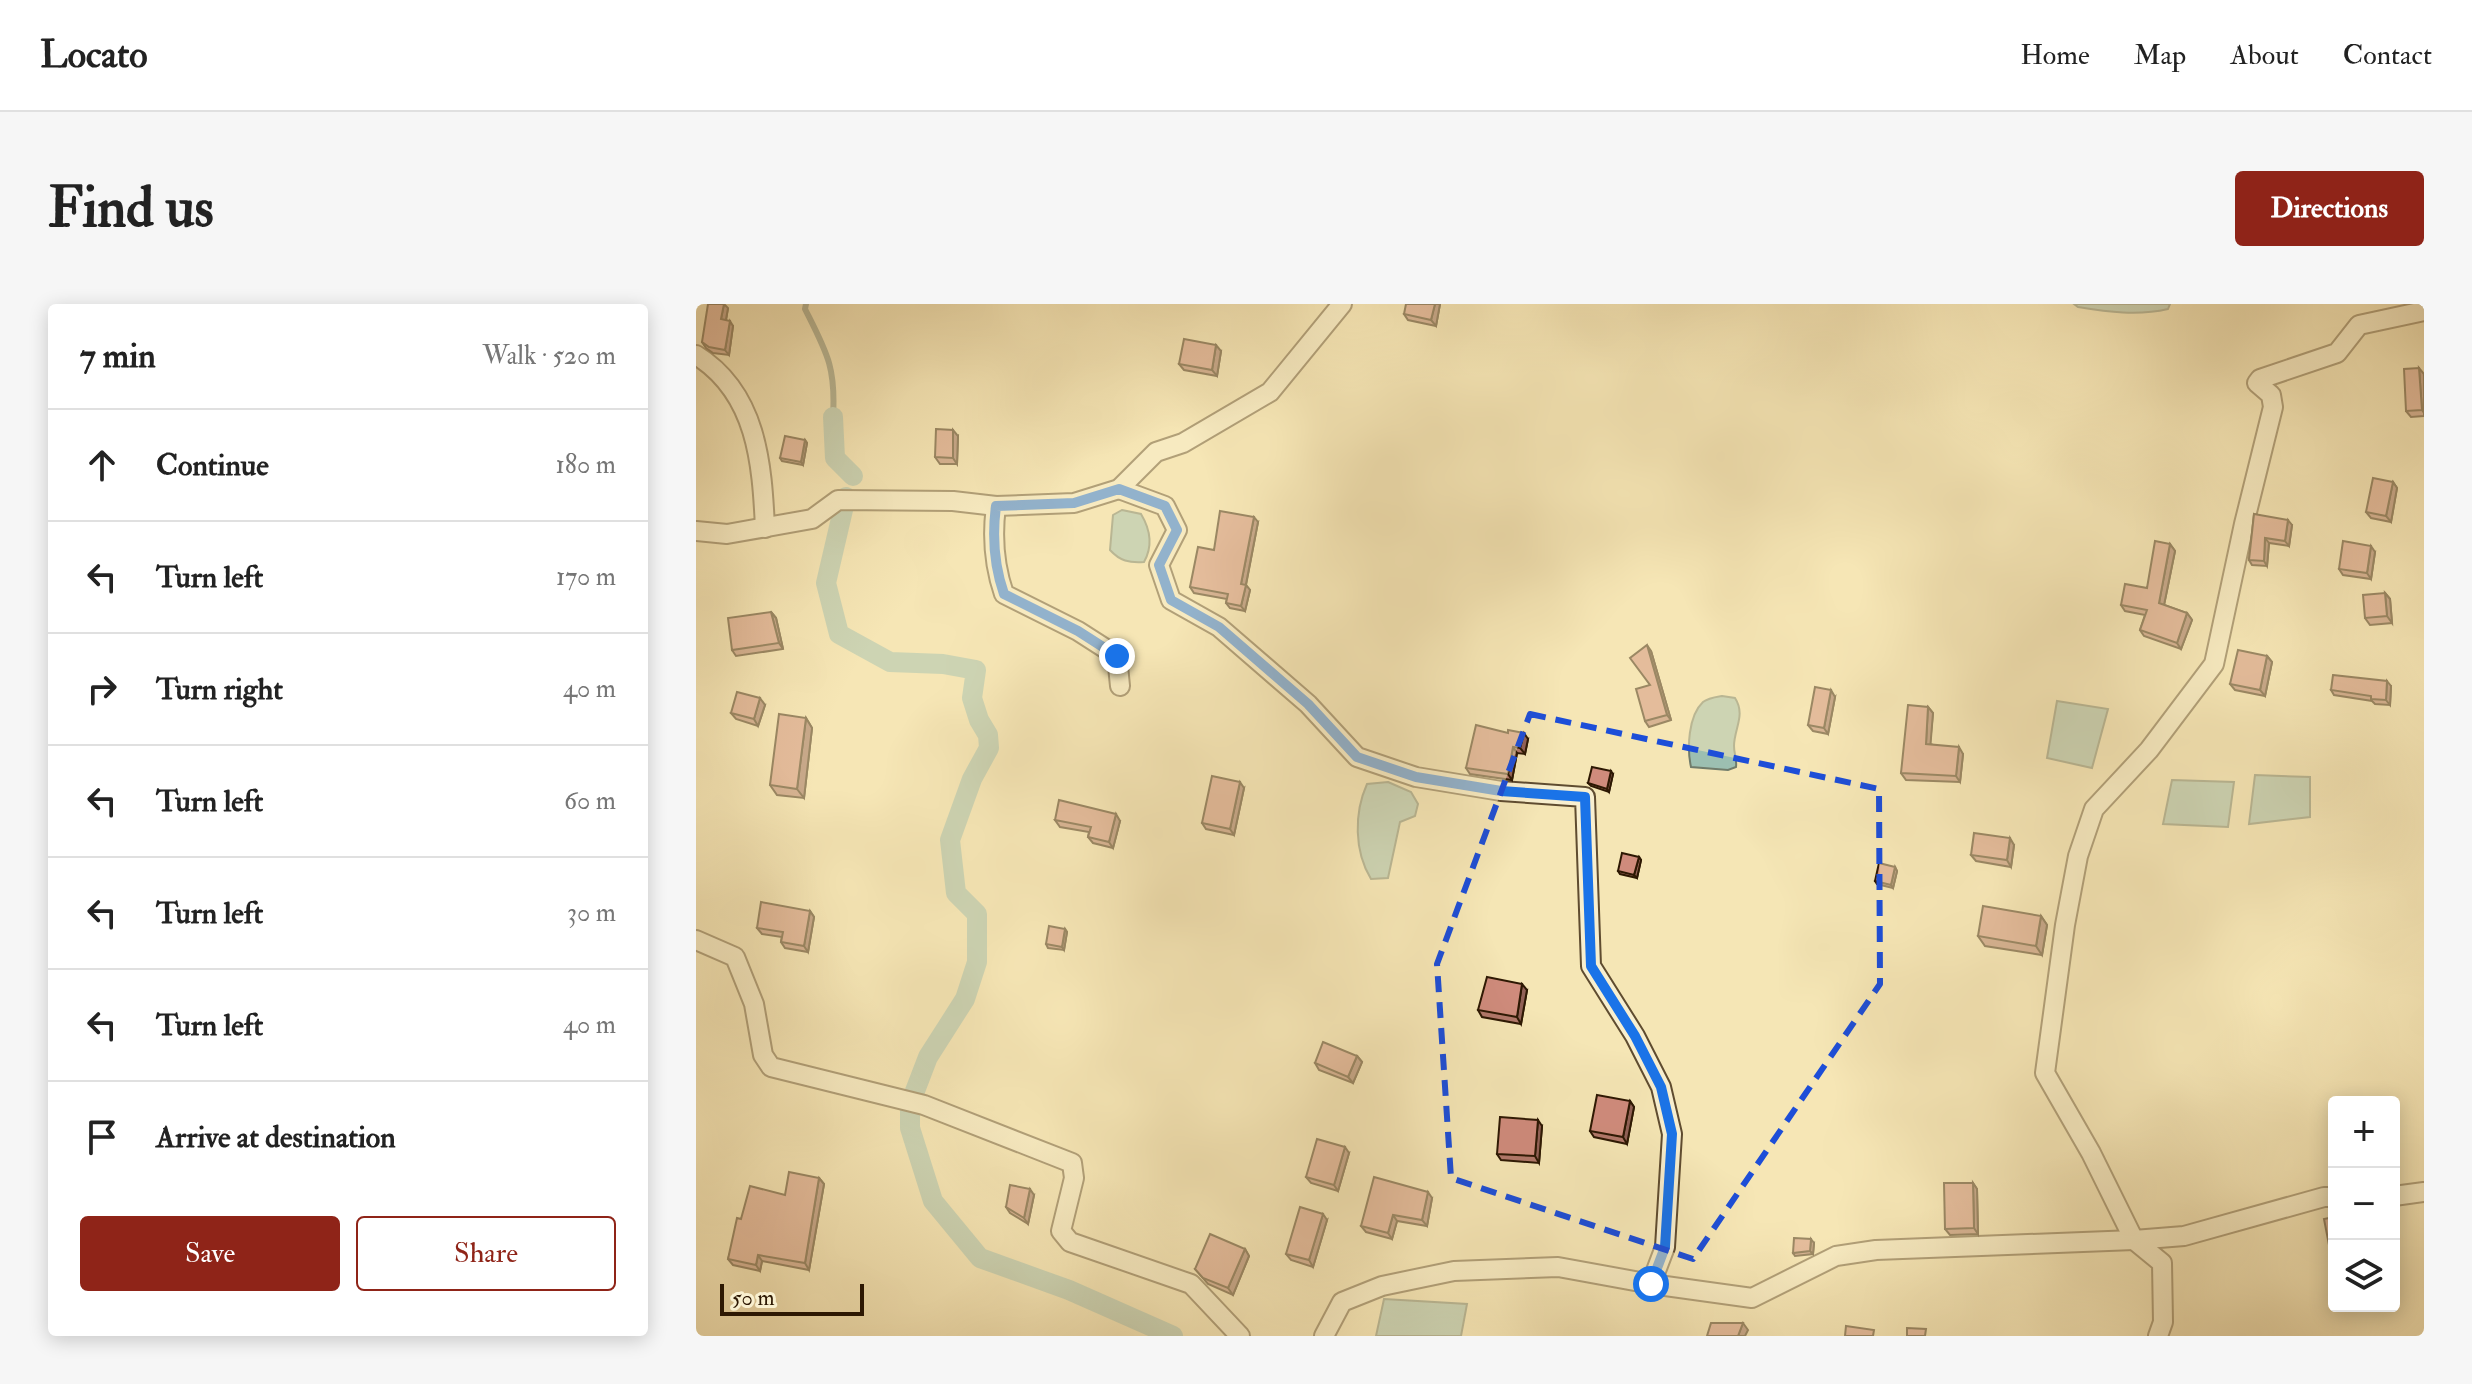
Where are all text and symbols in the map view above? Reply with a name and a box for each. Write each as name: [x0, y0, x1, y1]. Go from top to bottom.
text: Locato: [40, 31, 147, 79]
text: Home: [2020, 38, 2090, 73]
text: Map: [2134, 38, 2186, 73]
text: About: [2230, 38, 2299, 73]
text: Contact: [2343, 38, 2432, 73]
button: Directions: [2235, 171, 2424, 246]
text: Find us: [48, 173, 214, 244]
text: 7 min: [80, 335, 156, 378]
text: Walk · 520 m: [482, 340, 616, 372]
icon: ahead: [80, 443, 124, 487]
text: Continue: [156, 447, 269, 484]
text: 180 m: [556, 449, 616, 481]
icon: left: [80, 555, 124, 599]
text: Turn left: [156, 559, 263, 596]
text: 170 m: [556, 561, 616, 593]
route end: [1099, 638, 1135, 674]
icon: right: [80, 667, 124, 711]
text: Turn right: [156, 671, 283, 708]
text: 40 m: [563, 673, 616, 705]
icon: left: [80, 779, 124, 823]
text: Turn left: [156, 783, 263, 820]
text: 60 m: [564, 785, 616, 817]
icon: left: [80, 891, 124, 935]
text: Turn left: [156, 895, 263, 932]
text: 30 m: [567, 897, 616, 929]
icon: left: [80, 1003, 124, 1047]
text: Turn left: [156, 1007, 263, 1044]
text: 40 m: [563, 1009, 616, 1041]
map controls: [2328, 1096, 2400, 1312]
button: +: [2328, 1096, 2400, 1168]
icon: arrive: [80, 1115, 124, 1159]
text: Arrive at destination: [156, 1119, 396, 1156]
button: −: [2328, 1168, 2400, 1240]
button: Save: [80, 1216, 340, 1291]
button: Share: [356, 1216, 616, 1291]
button: layers: [2328, 1240, 2400, 1312]
route start: [1633, 1266, 1669, 1302]
scale bar: [720, 1280, 864, 1316]
text: 50 m: [732, 1284, 774, 1312]

